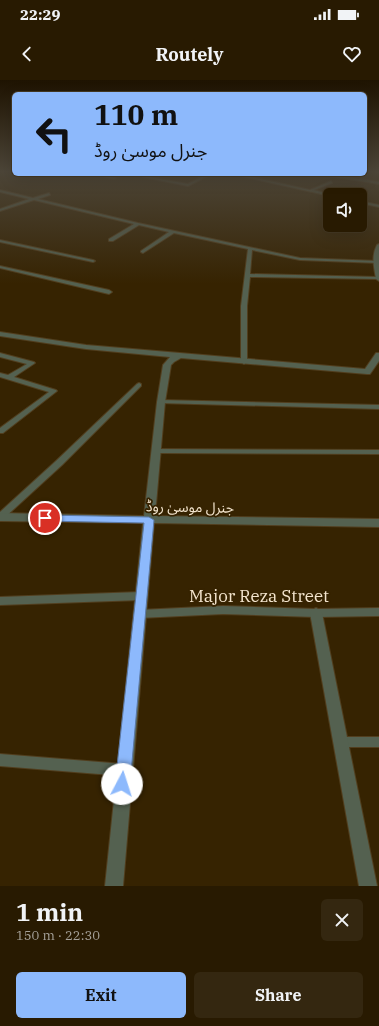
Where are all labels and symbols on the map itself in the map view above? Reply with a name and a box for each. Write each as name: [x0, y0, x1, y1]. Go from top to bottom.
street label: جنرل موسیٰ روڈ: [146, 497, 234, 517]
pin: [28, 501, 62, 535]
street label: Major Reza Street: [189, 585, 329, 607]
position arrow: [101, 763, 143, 805]

